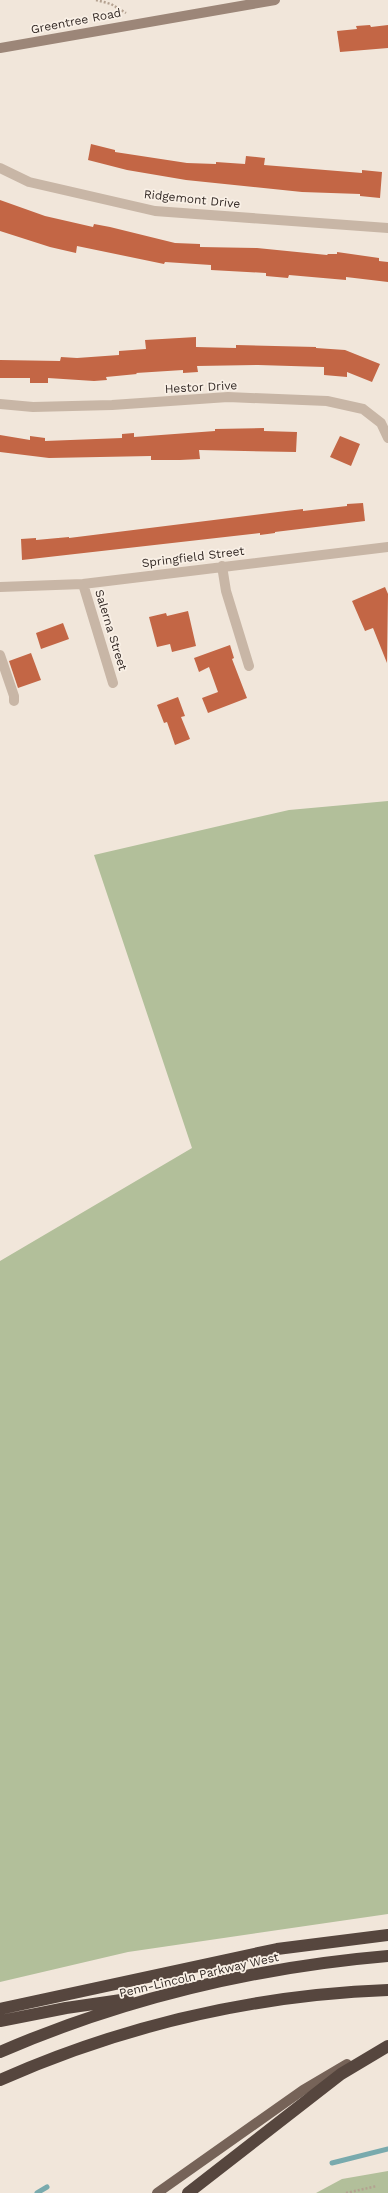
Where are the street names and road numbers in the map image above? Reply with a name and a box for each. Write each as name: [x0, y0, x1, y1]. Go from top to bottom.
street label: Greentree Road: [30, 5, 122, 37]
street label: Ridgemont Drive: [143, 187, 241, 211]
street label: Hestor Drive: [164, 378, 238, 396]
street label: Springfield Street: [141, 544, 245, 570]
street label: Salerna Street: [92, 588, 130, 672]
street label: Penn-Lincoln Parkway West: [118, 1950, 280, 2000]

